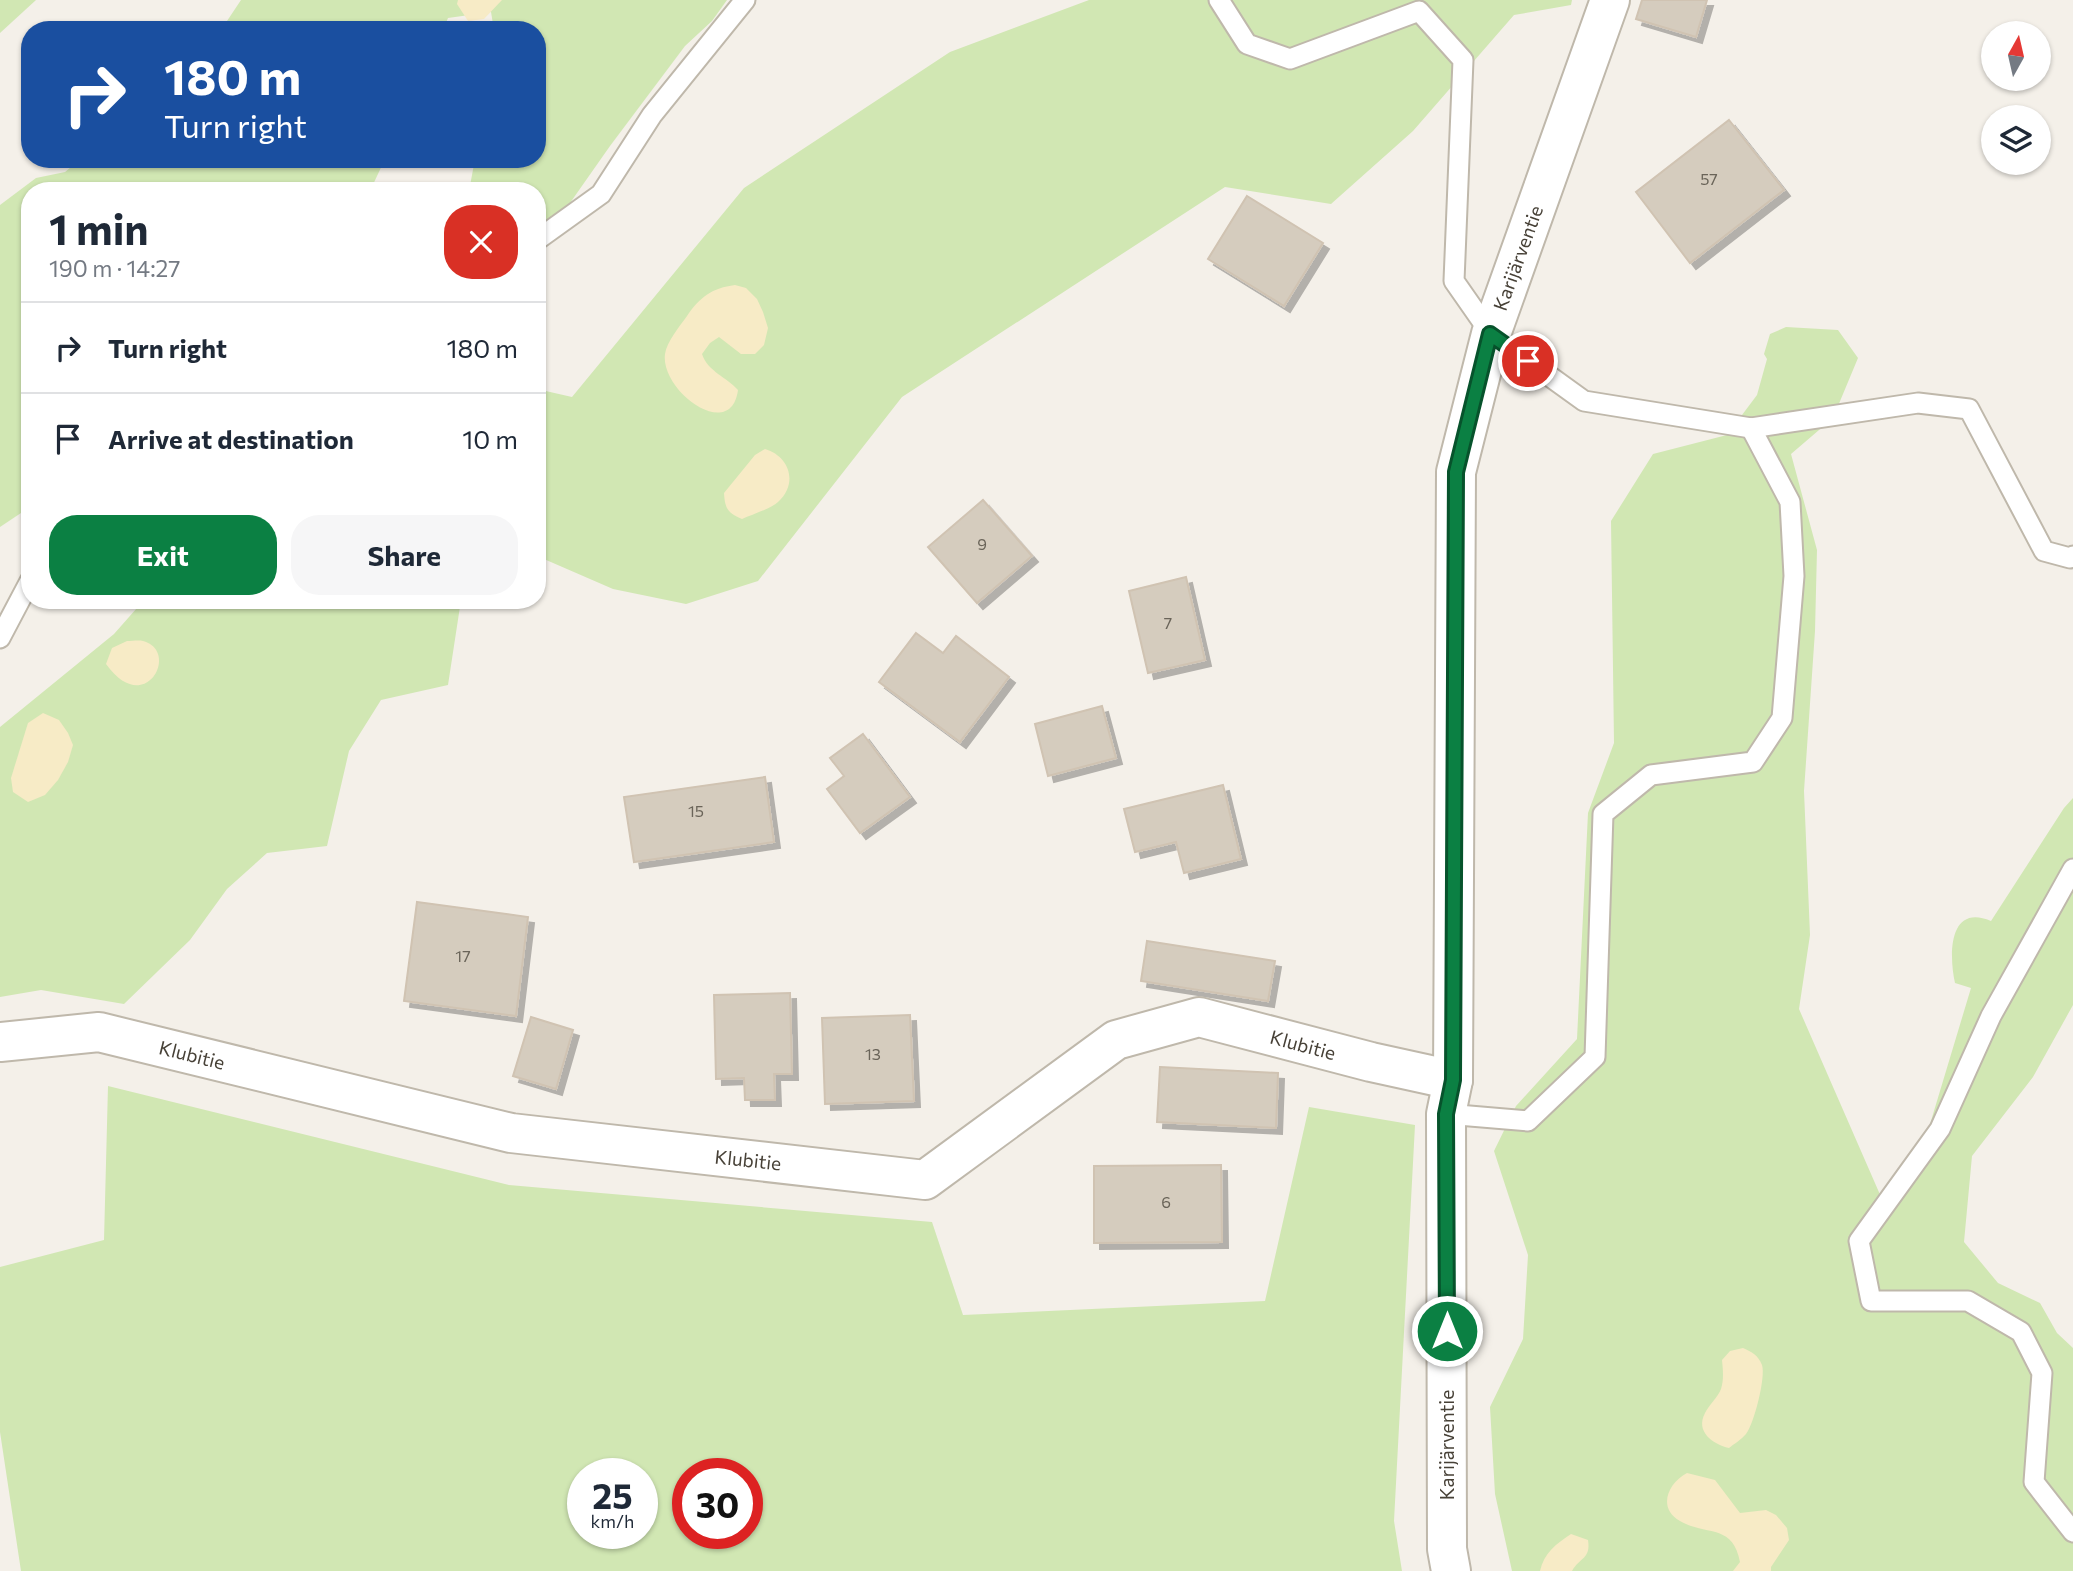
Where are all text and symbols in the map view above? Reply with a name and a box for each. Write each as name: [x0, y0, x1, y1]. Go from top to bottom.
north arrow: [1981, 21, 2051, 91]
map controls: [1981, 21, 2051, 175]
text: 180 m: [164, 45, 301, 105]
icon: right: [49, 49, 140, 140]
text: Turn right: [164, 105, 307, 145]
button: layers: [1981, 105, 2051, 175]
house number: 57: [1700, 169, 1718, 188]
text: 1 min: [49, 202, 149, 254]
street label: Karijärventie: [1488, 202, 1547, 314]
button: close: [444, 205, 518, 279]
text: 190 m · 14:27: [49, 254, 180, 282]
icon: right: [49, 329, 87, 367]
pin: [1498, 331, 1558, 391]
text: Turn right: [108, 332, 227, 363]
text: 180 m: [446, 332, 518, 363]
icon: arrive: [1509, 342, 1547, 380]
icon: arrive: [49, 420, 87, 458]
text: Arrive at destination: [108, 423, 354, 454]
text: 10 m: [462, 423, 518, 454]
button: Exit: [49, 515, 277, 595]
button: Share: [291, 515, 518, 595]
house number: 9: [977, 534, 987, 553]
house number: 7: [1164, 613, 1172, 632]
house number: 15: [688, 801, 704, 820]
house number: 17: [455, 946, 471, 965]
street label: Klubitie: [1268, 1025, 1338, 1064]
street label: Klubitie: [157, 1035, 227, 1074]
house number: 13: [865, 1044, 881, 1063]
street label: Klubitie: [714, 1145, 783, 1174]
house number: 6: [1161, 1192, 1171, 1211]
position arrow: [1410, 1294, 1484, 1368]
street label: Karijärventie: [1435, 1390, 1458, 1500]
speed limit sign: 30: [672, 1458, 763, 1549]
text: 25: [592, 1473, 633, 1516]
text: km/h: [591, 1510, 634, 1532]

